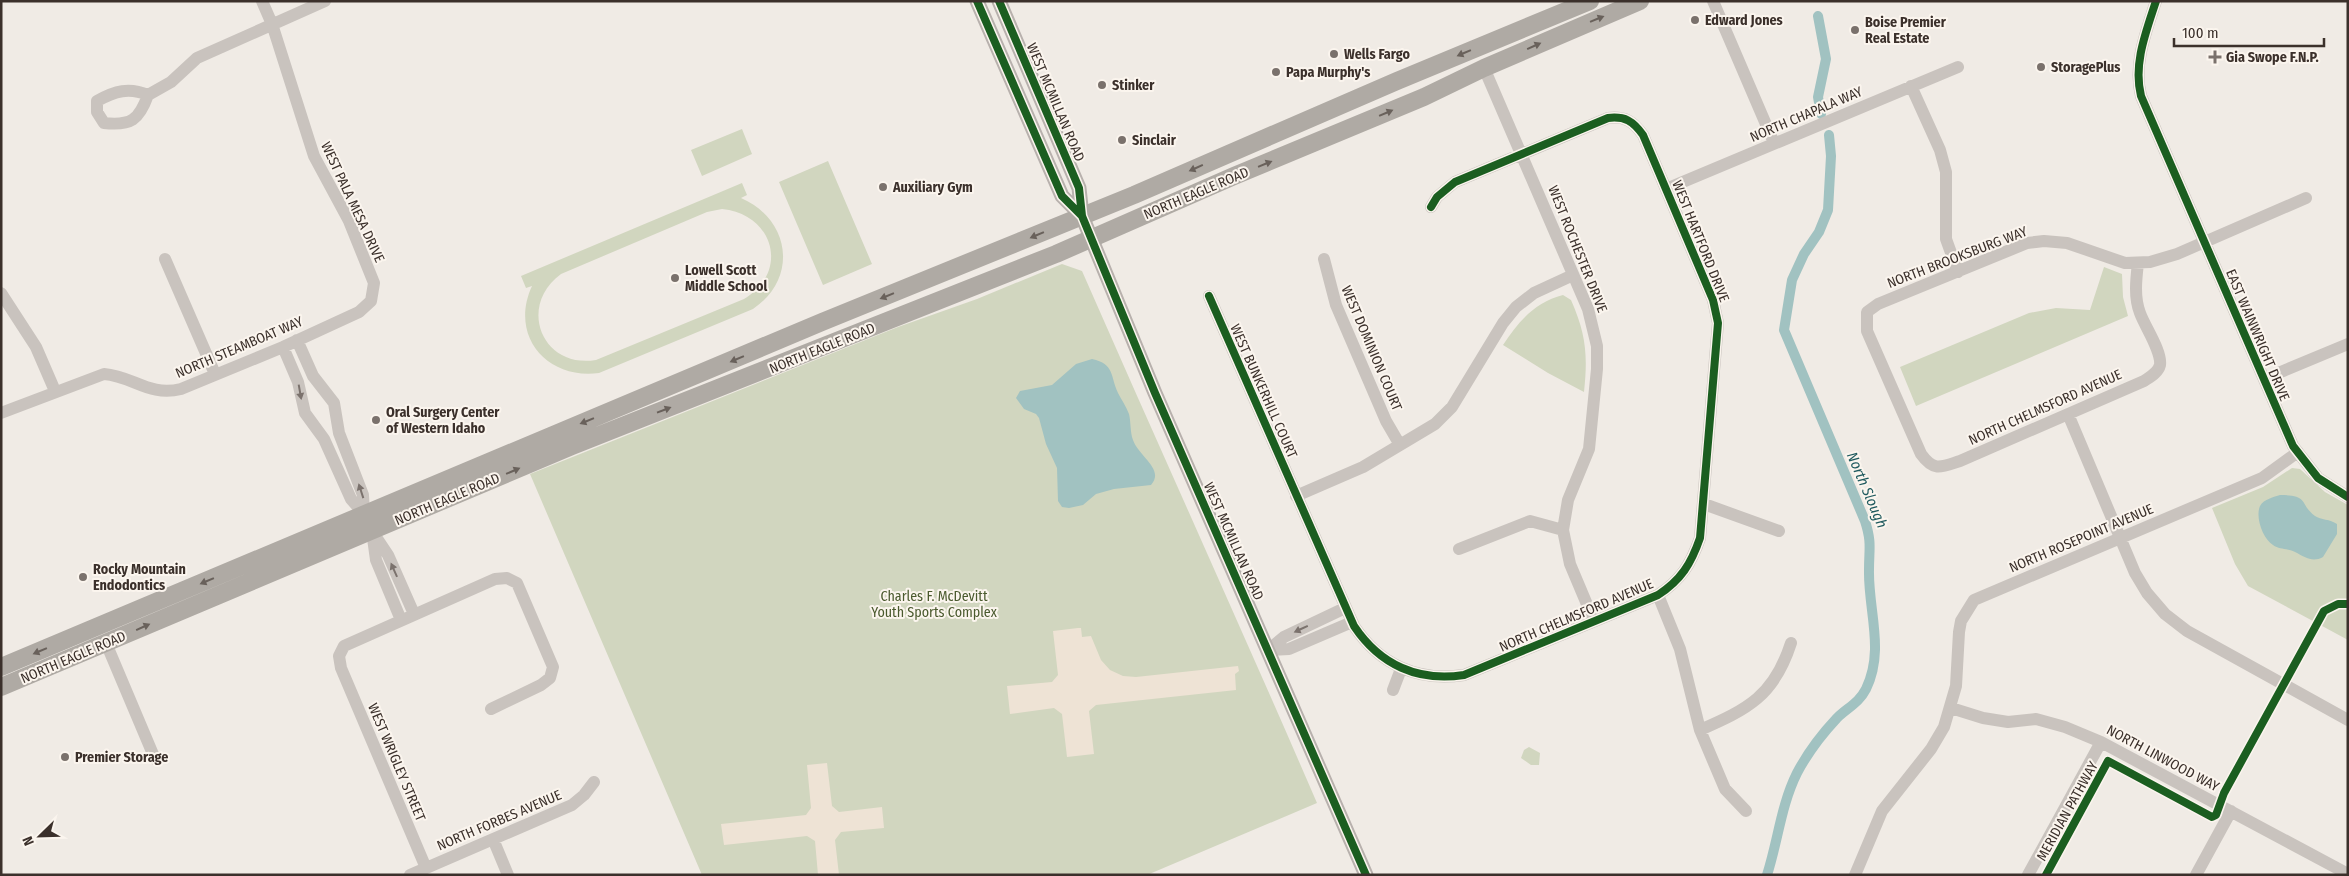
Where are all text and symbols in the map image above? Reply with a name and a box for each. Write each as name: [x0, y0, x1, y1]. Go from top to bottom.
place label: Edward Jones: [1705, 12, 1783, 29]
marker: Edward Jones: [1689, 14, 1701, 26]
place label: Boise Premier Real Estate: [1865, 14, 1947, 47]
one-way arrow: [1590, 15, 1605, 23]
scale bar: [2174, 15, 2324, 47]
marker: Boise Premier Real Estate: [1849, 24, 1861, 36]
text: 100 m: [2182, 24, 2219, 42]
street label: WEST MCMILLAN ROAD: [1023, 40, 1088, 164]
one-way arrow: [1527, 42, 1541, 50]
place label: Wells Fargo: [1344, 46, 1410, 63]
marker: Wells Fargo: [1328, 48, 1340, 60]
one-way arrow: [1456, 49, 1471, 57]
place label: Gia Swope F.N.P.: [2226, 49, 2319, 66]
marker: Gia Swope F.N.P.: [2208, 50, 2222, 64]
place label: StoragePlus: [2051, 59, 2120, 76]
marker: StoragePlus: [2035, 61, 2047, 73]
place label: Papa Murphy's: [1286, 64, 1370, 81]
marker: Papa Murphy's: [1270, 66, 1282, 78]
place label: Stinker: [1112, 77, 1155, 94]
marker: Stinker: [1096, 79, 1108, 91]
street label: NORTH CHAPALA WAY: [1747, 83, 1865, 146]
one-way arrow: [1379, 109, 1394, 117]
place label: Sinclair: [1132, 132, 1177, 149]
marker: Sinclair: [1116, 134, 1128, 146]
street label: WEST PALA MESA DRIVE: [317, 139, 388, 266]
one-way arrow: [1258, 160, 1273, 168]
street label: NORTH EAGLE ROAD: [1141, 164, 1251, 223]
one-way arrow: [1189, 165, 1203, 173]
street label: WEST HARTFORD DRIVE: [1668, 178, 1733, 305]
place label: Auxiliary Gym: [892, 179, 973, 196]
marker: Auxiliary Gym: [877, 181, 889, 193]
street label: WEST ROCHESTER DRIVE: [1544, 183, 1611, 316]
street label: NORTH BROOKSBURG WAY: [1885, 223, 2030, 292]
one-way arrow: [1029, 231, 1044, 239]
place label: Lowell Scott Middle School: [685, 262, 767, 295]
street label: EAST WAINWRIGHT DRIVE: [2222, 267, 2293, 404]
marker: Lowell Scott Middle School: [669, 272, 681, 284]
street label: WEST DOMINION COURT: [1337, 283, 1406, 414]
one-way arrow: [879, 293, 894, 300]
street label: NORTH STEAMBOAT WAY: [173, 313, 305, 382]
street label: NORTH EAGLE ROAD: [767, 320, 877, 377]
street label: WEST BUNKERHILL COURT: [1226, 322, 1301, 461]
one-way arrow: [729, 355, 744, 363]
street label: NORTH CHELMSFORD AVENUE: [1966, 366, 2125, 449]
one-way arrow: [297, 385, 305, 401]
place label: Oral Surgery Center of Western Idaho: [386, 404, 500, 437]
one-way arrow: [657, 406, 671, 414]
marker: Oral Surgery Center of Western Idaho: [370, 414, 382, 426]
one-way arrow: [579, 418, 594, 425]
water label: North Slough: [1843, 449, 1891, 531]
one-way arrow: [506, 467, 521, 475]
street label: NORTH EAGLE ROAD: [392, 470, 502, 529]
street label: WEST MCMILLAN ROAD: [1200, 480, 1267, 603]
one-way arrow: [357, 483, 365, 498]
street label: NORTH ROSEPOINT AVENUE: [2007, 500, 2156, 577]
place label: Rocky Mountain Endodontics: [93, 561, 186, 594]
one-way arrow: [390, 563, 398, 577]
marker: Rocky Mountain Endodontics: [77, 571, 89, 583]
street label: NORTH CHELMSFORD AVENUE: [1497, 575, 1656, 656]
one-way arrow: [200, 577, 214, 585]
park label: Charles F. McDevitt Youth Sports Complex: [871, 588, 998, 621]
one-way arrow: [136, 623, 150, 631]
one-way arrow: [1294, 625, 1308, 633]
street label: NORTH EAGLE ROAD: [18, 628, 128, 687]
one-way arrow: [32, 647, 47, 655]
street label: WEST WRIGLEY STREET: [364, 701, 429, 824]
street label: NORTH LINWOOD WAY: [2104, 722, 2222, 795]
place label: Premier Storage: [75, 749, 168, 766]
marker: Premier Storage: [59, 751, 71, 763]
street label: MERIDIAN PATHWAY: [2033, 759, 2102, 864]
street label: NORTH FORBES AVENUE: [434, 786, 564, 854]
north arrow: [15, 811, 65, 861]
text: N: [19, 834, 38, 848]

